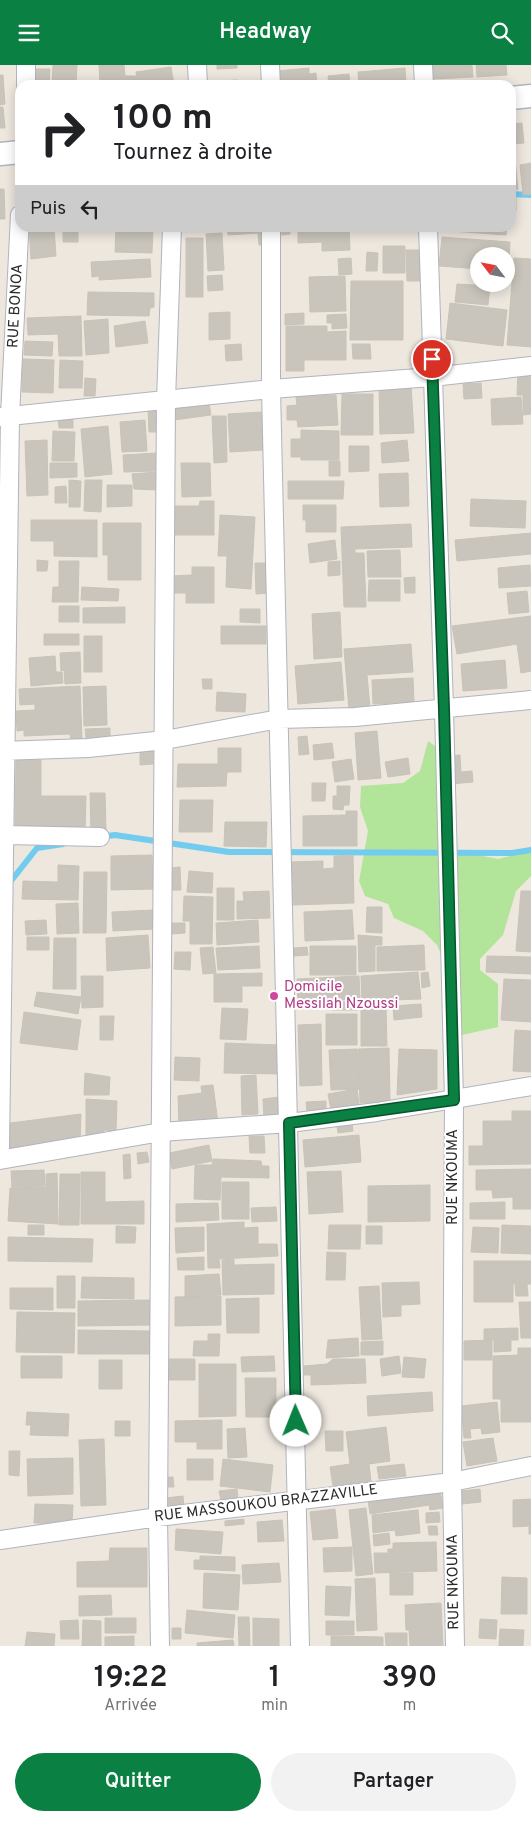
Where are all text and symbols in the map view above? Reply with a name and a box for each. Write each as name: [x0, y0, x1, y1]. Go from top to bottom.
icon: menu: [15, 19, 43, 47]
text: Headway: [219, 19, 312, 46]
icon: search: [488, 19, 516, 47]
text: 100 m: [113, 97, 213, 141]
icon: right: [30, 100, 95, 165]
text: Tournez à droite: [113, 140, 273, 167]
icon: left: [76, 195, 104, 223]
text: Puis: [30, 197, 66, 221]
north arrow: [470, 247, 515, 293]
map controls: [470, 247, 515, 292]
street label: RUE BONOA: [4, 263, 28, 349]
pin: [411, 338, 453, 380]
icon: arrive: [418, 345, 446, 373]
place label: Domicile Messilah Nzoussi: [284, 978, 398, 1014]
marker: Domicile Messilah Nzoussi: [268, 990, 280, 1002]
street label: RUE NKOUMA: [444, 1129, 463, 1225]
position arrow: [269, 1394, 321, 1446]
street label: RUE MASSOUKOU BRAZZAVILLE: [153, 1481, 379, 1527]
street label: RUE NKOUMA: [444, 1534, 464, 1630]
text: 19:22: [94, 1660, 168, 1697]
text: 1: [269, 1660, 280, 1697]
text: 390: [382, 1660, 437, 1697]
text: Arrivée: [104, 1696, 157, 1716]
text: min: [261, 1696, 288, 1716]
text: m: [403, 1696, 416, 1716]
button: Quitter: [15, 1753, 261, 1811]
button: Partager: [271, 1753, 516, 1811]

